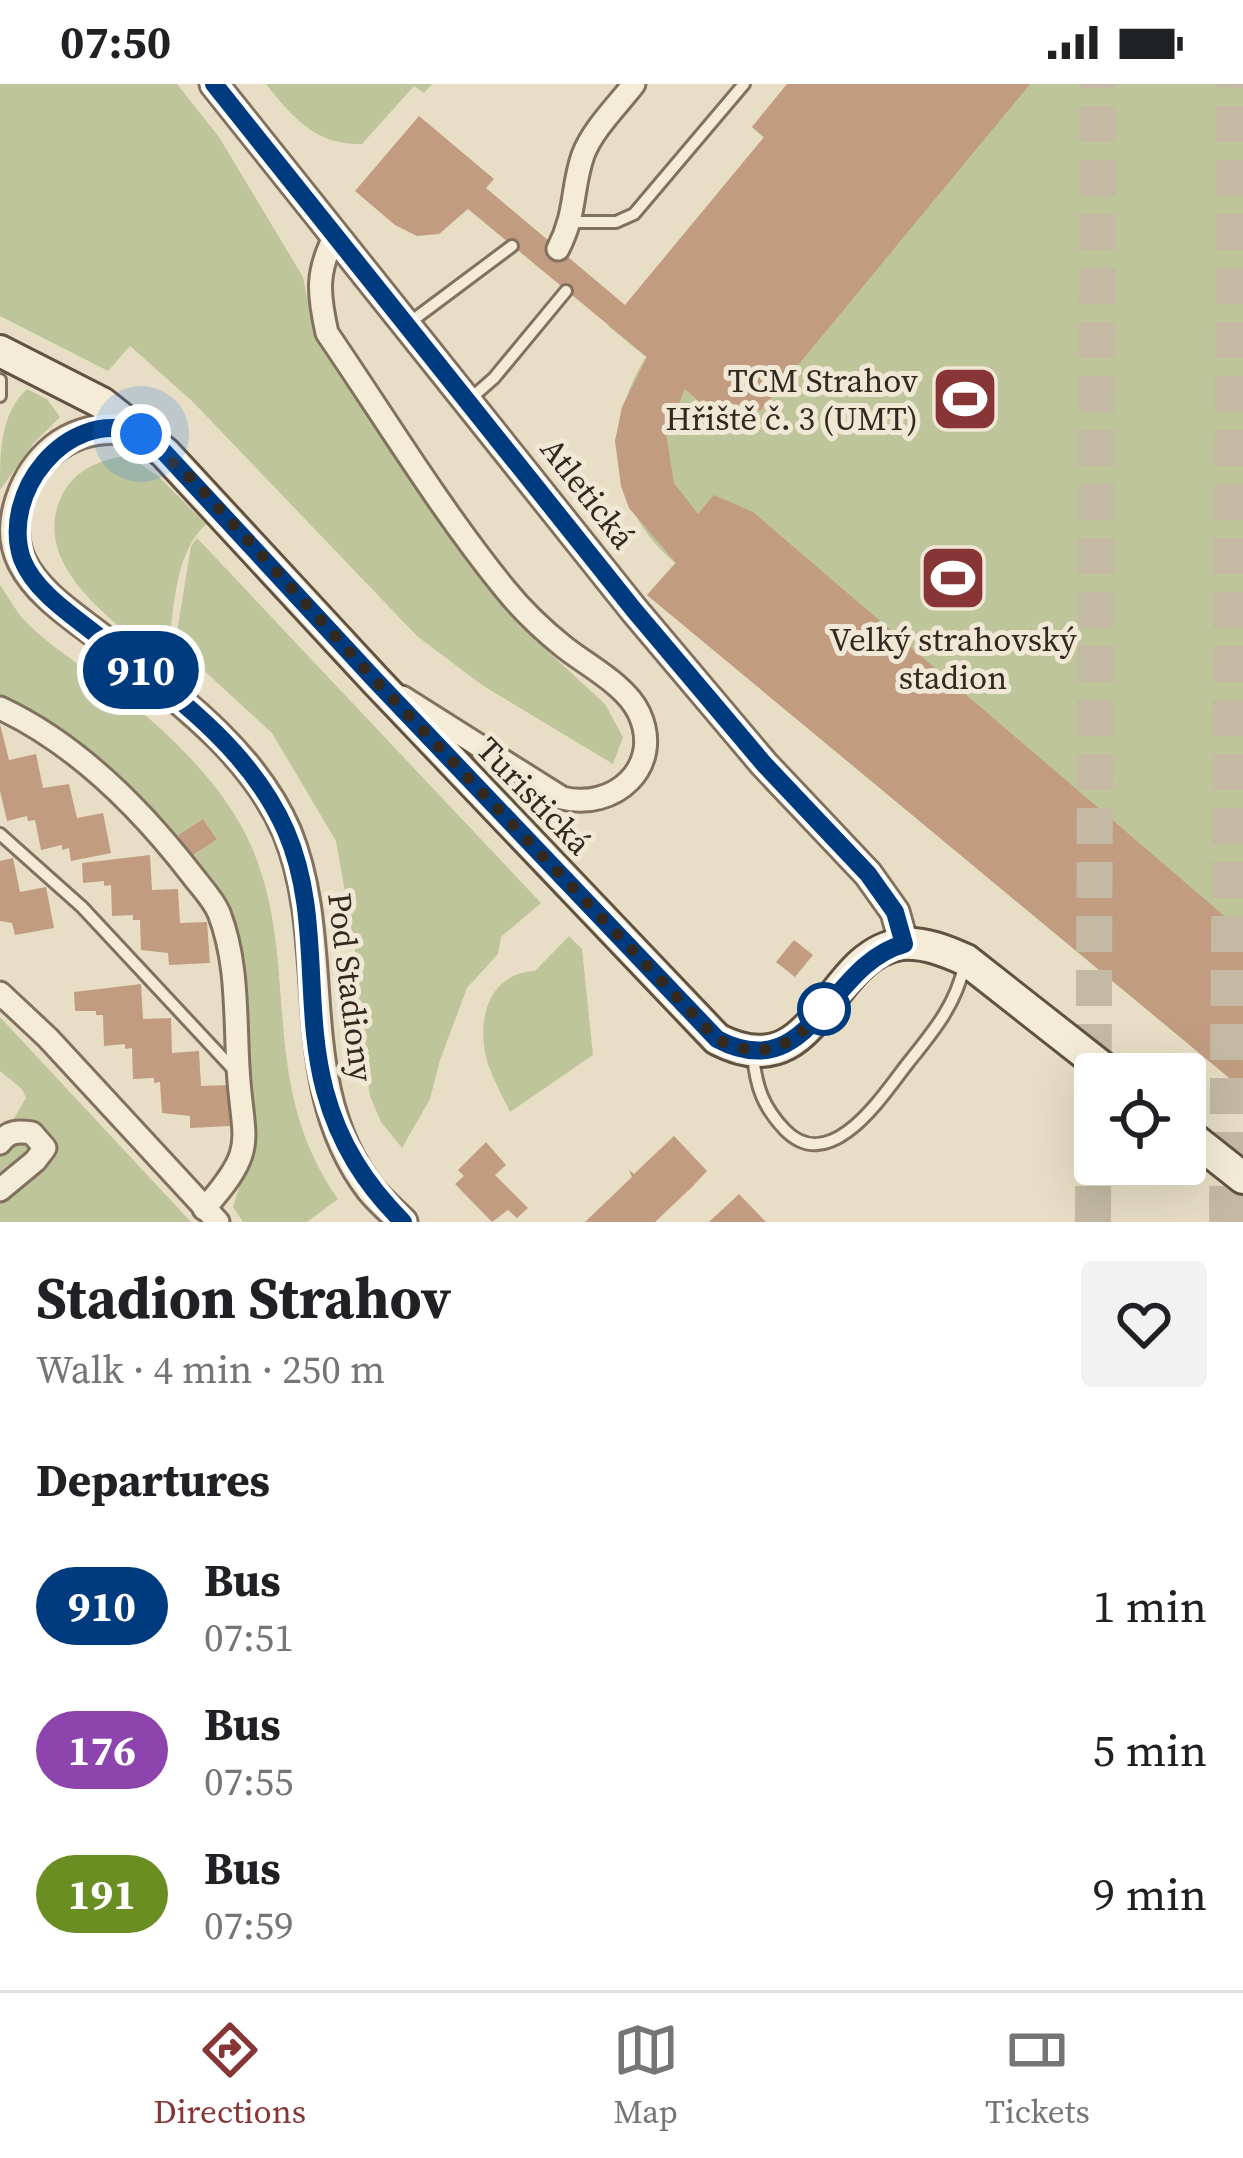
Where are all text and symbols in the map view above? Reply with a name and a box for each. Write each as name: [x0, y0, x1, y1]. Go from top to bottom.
text: 07:50: [60, 11, 171, 73]
place label: TCM Strahov Hřiště č. 3 (UMT): [665, 358, 918, 441]
sports icon: TCM Strahov Hřiště č. 3 (UMT): [930, 364, 1000, 434]
your location: [111, 404, 171, 464]
street label: Atletická: [530, 428, 646, 558]
sports icon: Velký strahovský stadion: [918, 543, 988, 613]
place label: Velký strahovský stadion: [829, 617, 1077, 700]
line badge: 910: [72, 631, 210, 709]
text: 910: [107, 641, 175, 699]
street label: Turistická: [467, 727, 602, 865]
street label: Pod Stadiony: [317, 890, 385, 1084]
unlabelled marker: [799, 984, 849, 1034]
map controls: [1074, 1053, 1206, 1185]
button: locate: [1074, 1053, 1206, 1185]
text: Stadion Strahov: [36, 1259, 451, 1337]
button: heart: [1081, 1261, 1207, 1387]
text: Walk · 4 min · 250 m: [36, 1343, 385, 1396]
text: Departures: [36, 1449, 270, 1511]
text: Bus: [204, 1549, 281, 1611]
text: 1 min: [1093, 1575, 1207, 1637]
text: 910: [68, 1577, 136, 1635]
text: 07:51: [204, 1611, 294, 1664]
text: Bus: [204, 1693, 281, 1755]
text: 5 min: [1093, 1719, 1207, 1781]
text: 176: [68, 1721, 136, 1779]
text: 07:55: [204, 1755, 294, 1808]
text: Bus: [204, 1837, 281, 1899]
text: 9 min: [1093, 1863, 1207, 1925]
text: 191: [68, 1865, 136, 1923]
text: 07:59: [204, 1899, 294, 1952]
tab: Directions: [153, 2017, 306, 2134]
tab: Map: [613, 2017, 679, 2134]
tab: Tickets: [985, 2017, 1090, 2134]

